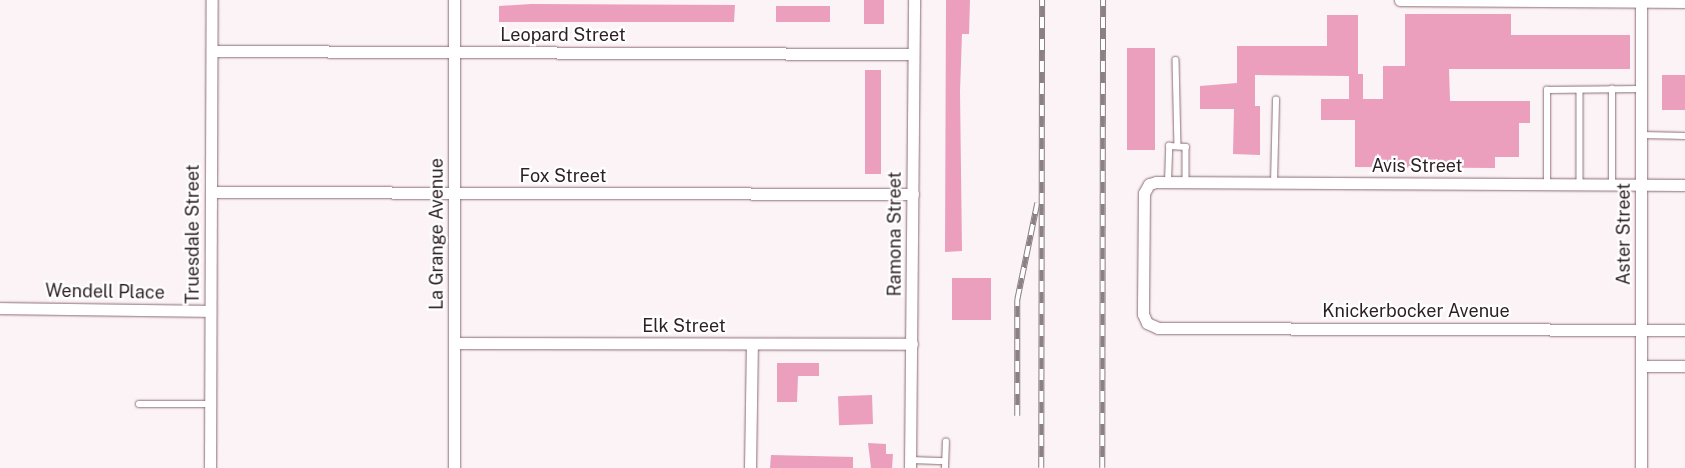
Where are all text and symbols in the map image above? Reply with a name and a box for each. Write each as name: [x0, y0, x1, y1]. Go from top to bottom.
street label: Leopard Street: [500, 24, 626, 46]
street label: Avis Street: [1371, 155, 1463, 177]
street label: La Grange Avenue: [426, 158, 448, 310]
street label: Truesdale Street: [182, 164, 204, 304]
street label: Fox Street: [519, 165, 607, 187]
street label: Ramona Street: [884, 172, 906, 296]
street label: Aster Street: [1613, 183, 1635, 285]
street label: Wendell Place: [45, 280, 165, 304]
street label: Knickerbocker Avenue: [1322, 300, 1510, 322]
street label: Elk Street: [642, 315, 726, 337]

